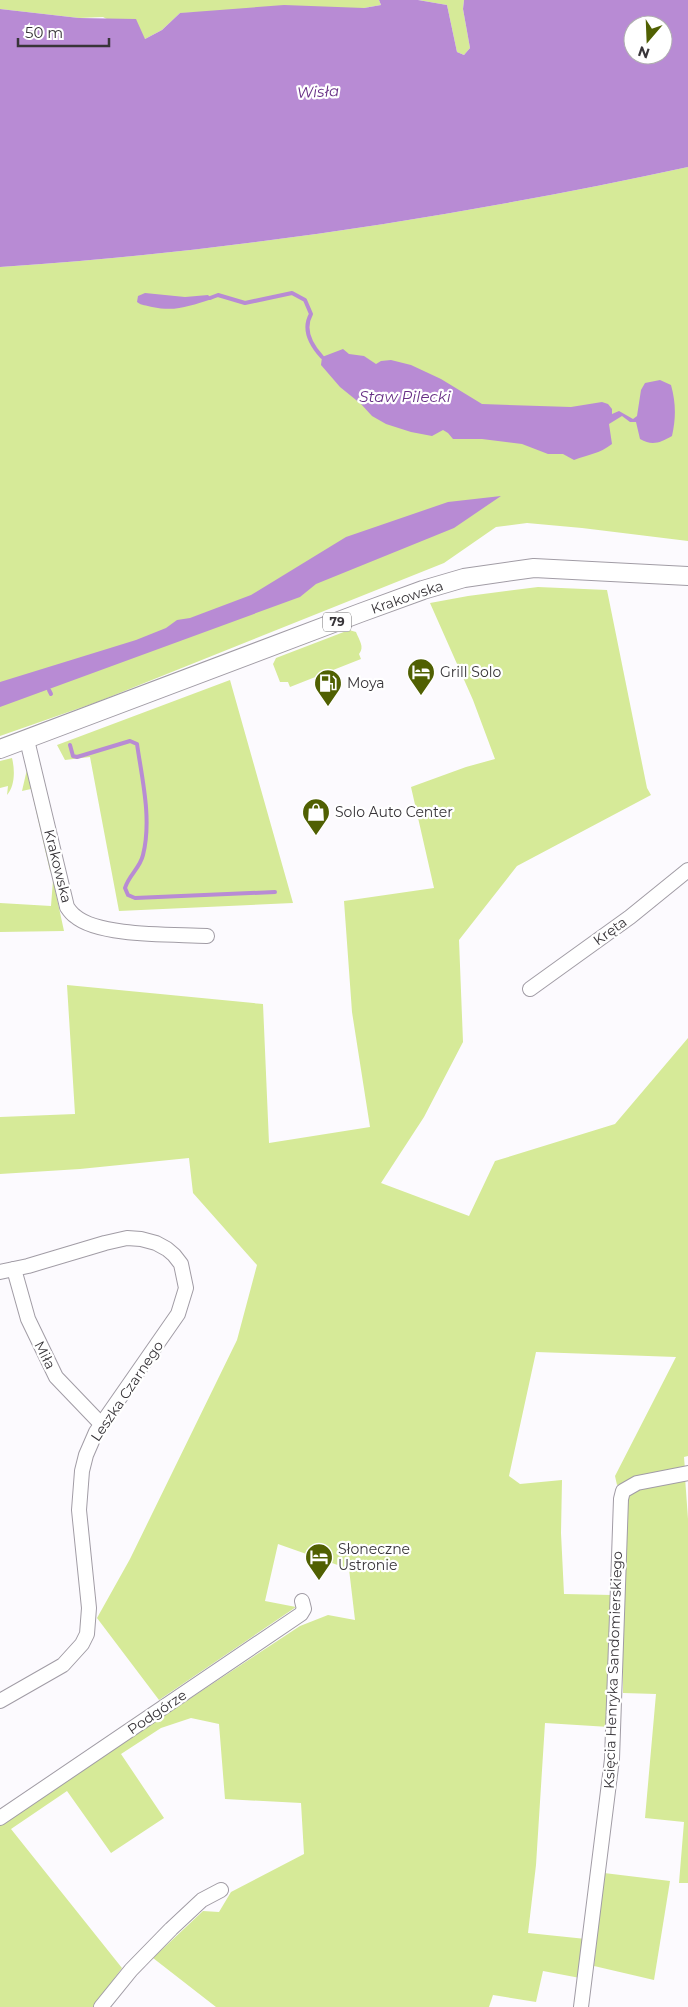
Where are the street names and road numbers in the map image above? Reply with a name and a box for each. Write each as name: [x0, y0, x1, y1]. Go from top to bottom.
street label: Krakowska: [368, 576, 446, 618]
road number: 79: [323, 612, 351, 632]
street label: Krakowska: [40, 827, 76, 905]
street label: Kręta: [590, 913, 630, 949]
street label: Leszka Czarnego: [87, 1337, 167, 1445]
street label: Miła: [30, 1338, 60, 1372]
street label: Księcia Henryka Sandomierskiego: [600, 1551, 626, 1789]
street label: Podgórze: [124, 1686, 190, 1738]

